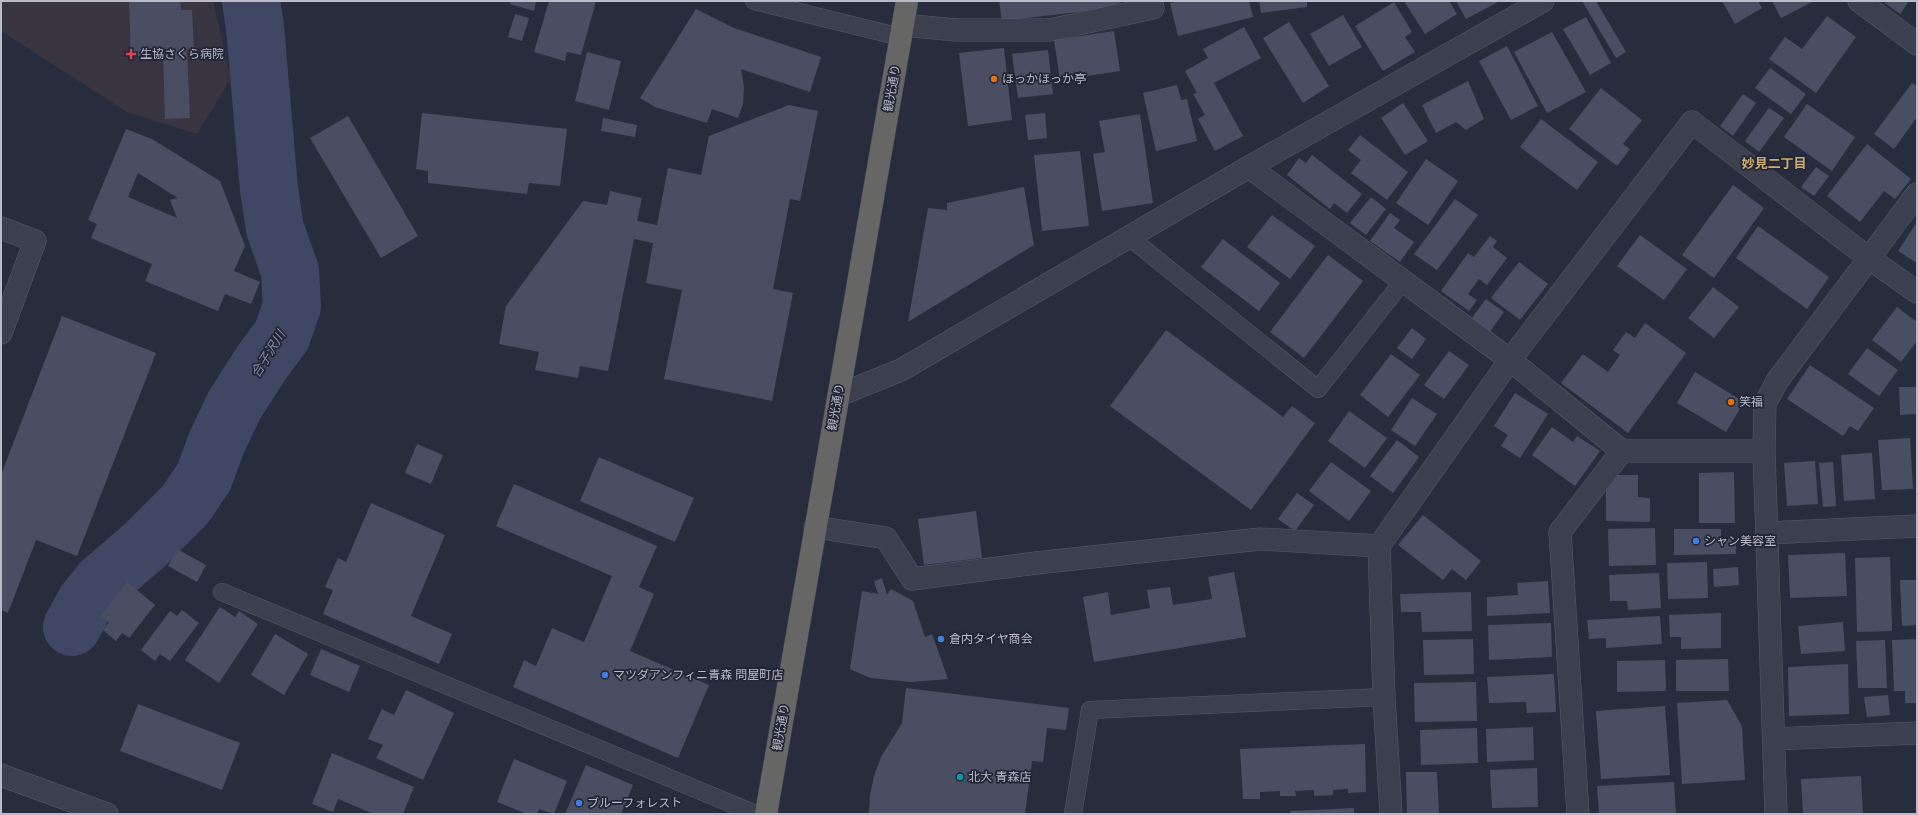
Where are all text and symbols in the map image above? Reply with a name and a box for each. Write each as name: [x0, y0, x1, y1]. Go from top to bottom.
place label: 生協さくら病院: [140, 47, 224, 61]
marker: 生協さくら病院: [125, 48, 137, 60]
street label: 観光通り: [881, 63, 903, 113]
place label: ほっかほっか亭: [1002, 72, 1086, 86]
marker: ほっかほっか亭: [989, 74, 999, 84]
district label: 妙見二丁目: [1741, 156, 1807, 171]
water label: 合子沢川: [248, 326, 289, 380]
street label: 観光通り: [825, 382, 847, 432]
place label: 笑福: [1739, 395, 1763, 409]
marker: 笑福: [1726, 397, 1736, 407]
place label: シャン美容室: [1704, 534, 1776, 548]
marker: シャン美容室: [1691, 536, 1701, 546]
place label: 倉内タイヤ商会: [949, 632, 1033, 646]
marker: 倉内タイヤ商会: [936, 634, 946, 644]
place label: マツダアンフィニ青森 問屋町店: [613, 668, 783, 682]
marker: マツダアンフィニ青森 問屋町店: [600, 670, 610, 680]
street label: 観光通り: [770, 702, 792, 752]
place label: 北大 青森店: [968, 770, 1031, 784]
marker: 北大 青森店: [955, 772, 965, 782]
place label: ブルーフォレスト: [587, 796, 682, 810]
marker: ブルーフォレスト: [574, 798, 584, 808]

